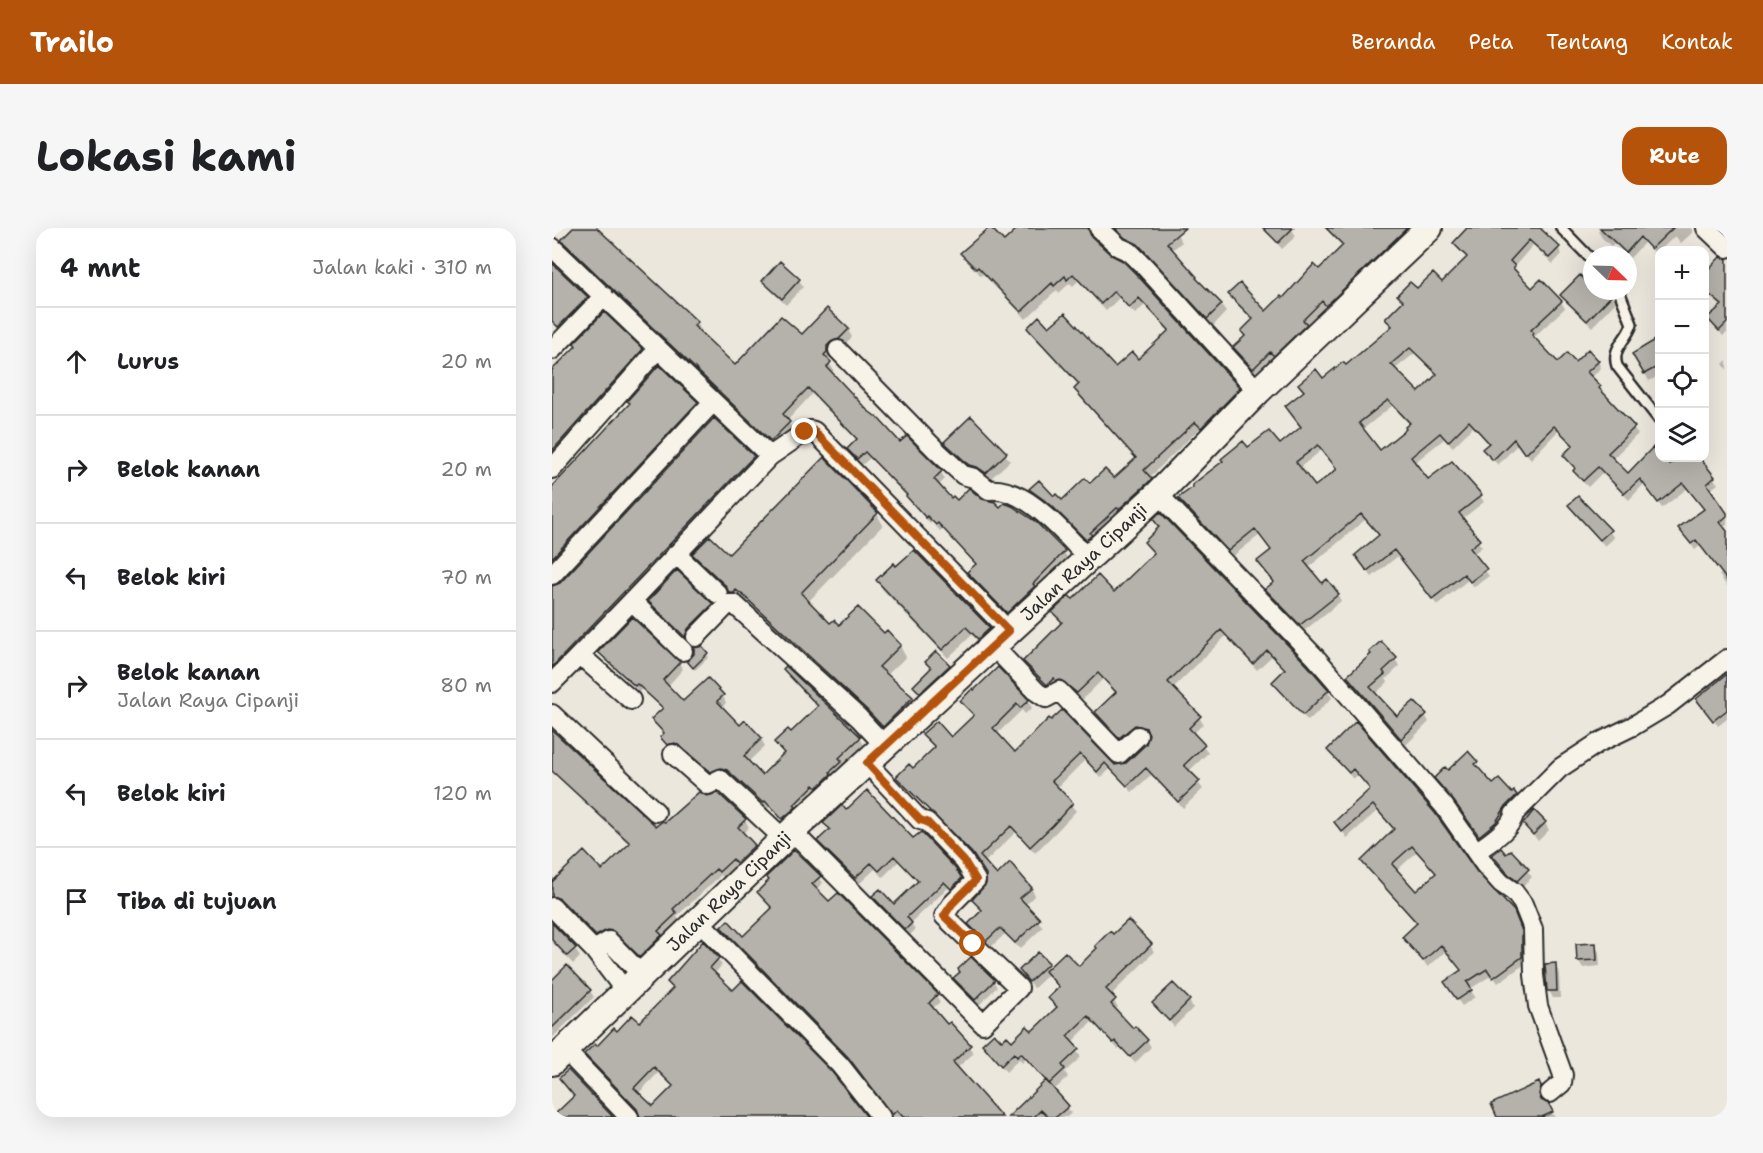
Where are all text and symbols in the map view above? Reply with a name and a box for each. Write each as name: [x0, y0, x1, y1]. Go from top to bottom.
text: Trailo: [30, 23, 114, 61]
text: Beranda: [1351, 28, 1436, 56]
text: Peta: [1469, 28, 1513, 56]
text: Tentang: [1546, 28, 1628, 56]
text: Kontak: [1661, 28, 1733, 56]
button: Rute: [1622, 127, 1727, 185]
text: Lokasi kami: [36, 128, 297, 184]
north arrow: [1583, 246, 1637, 300]
map controls: [1655, 246, 1709, 462]
button: +: [1655, 246, 1709, 300]
text: 4 mnt: [60, 250, 140, 285]
text: Jalan kaki · 310 m: [312, 254, 492, 280]
button: −: [1655, 300, 1709, 354]
icon: ahead: [60, 345, 93, 378]
text: Lurus: [117, 347, 179, 376]
text: 20 m: [441, 348, 492, 374]
button: locate: [1655, 354, 1709, 408]
button: layers: [1655, 408, 1709, 462]
route end: [791, 418, 817, 444]
icon: right: [60, 453, 93, 486]
text: Belok kanan: [117, 455, 260, 484]
text: 20 m: [441, 456, 492, 482]
street label: Jalan Raya Cipanji: [1015, 498, 1152, 627]
icon: left: [60, 561, 93, 594]
text: Belok kiri: [117, 563, 226, 592]
text: 70 m: [440, 564, 492, 590]
text: Belok kanan: [117, 658, 260, 687]
icon: right: [60, 669, 93, 702]
text: 80 m: [440, 672, 492, 698]
text: Jalan Raya Cipanji: [117, 687, 299, 713]
icon: left: [60, 777, 93, 810]
text: Belok kiri: [117, 779, 226, 808]
text: 120 m: [433, 780, 492, 806]
street label: Jalan Raya Cipanji: [662, 826, 797, 957]
icon: arrive: [60, 885, 93, 918]
text: Tiba di tujuan: [117, 887, 277, 916]
route start: [959, 930, 985, 956]

